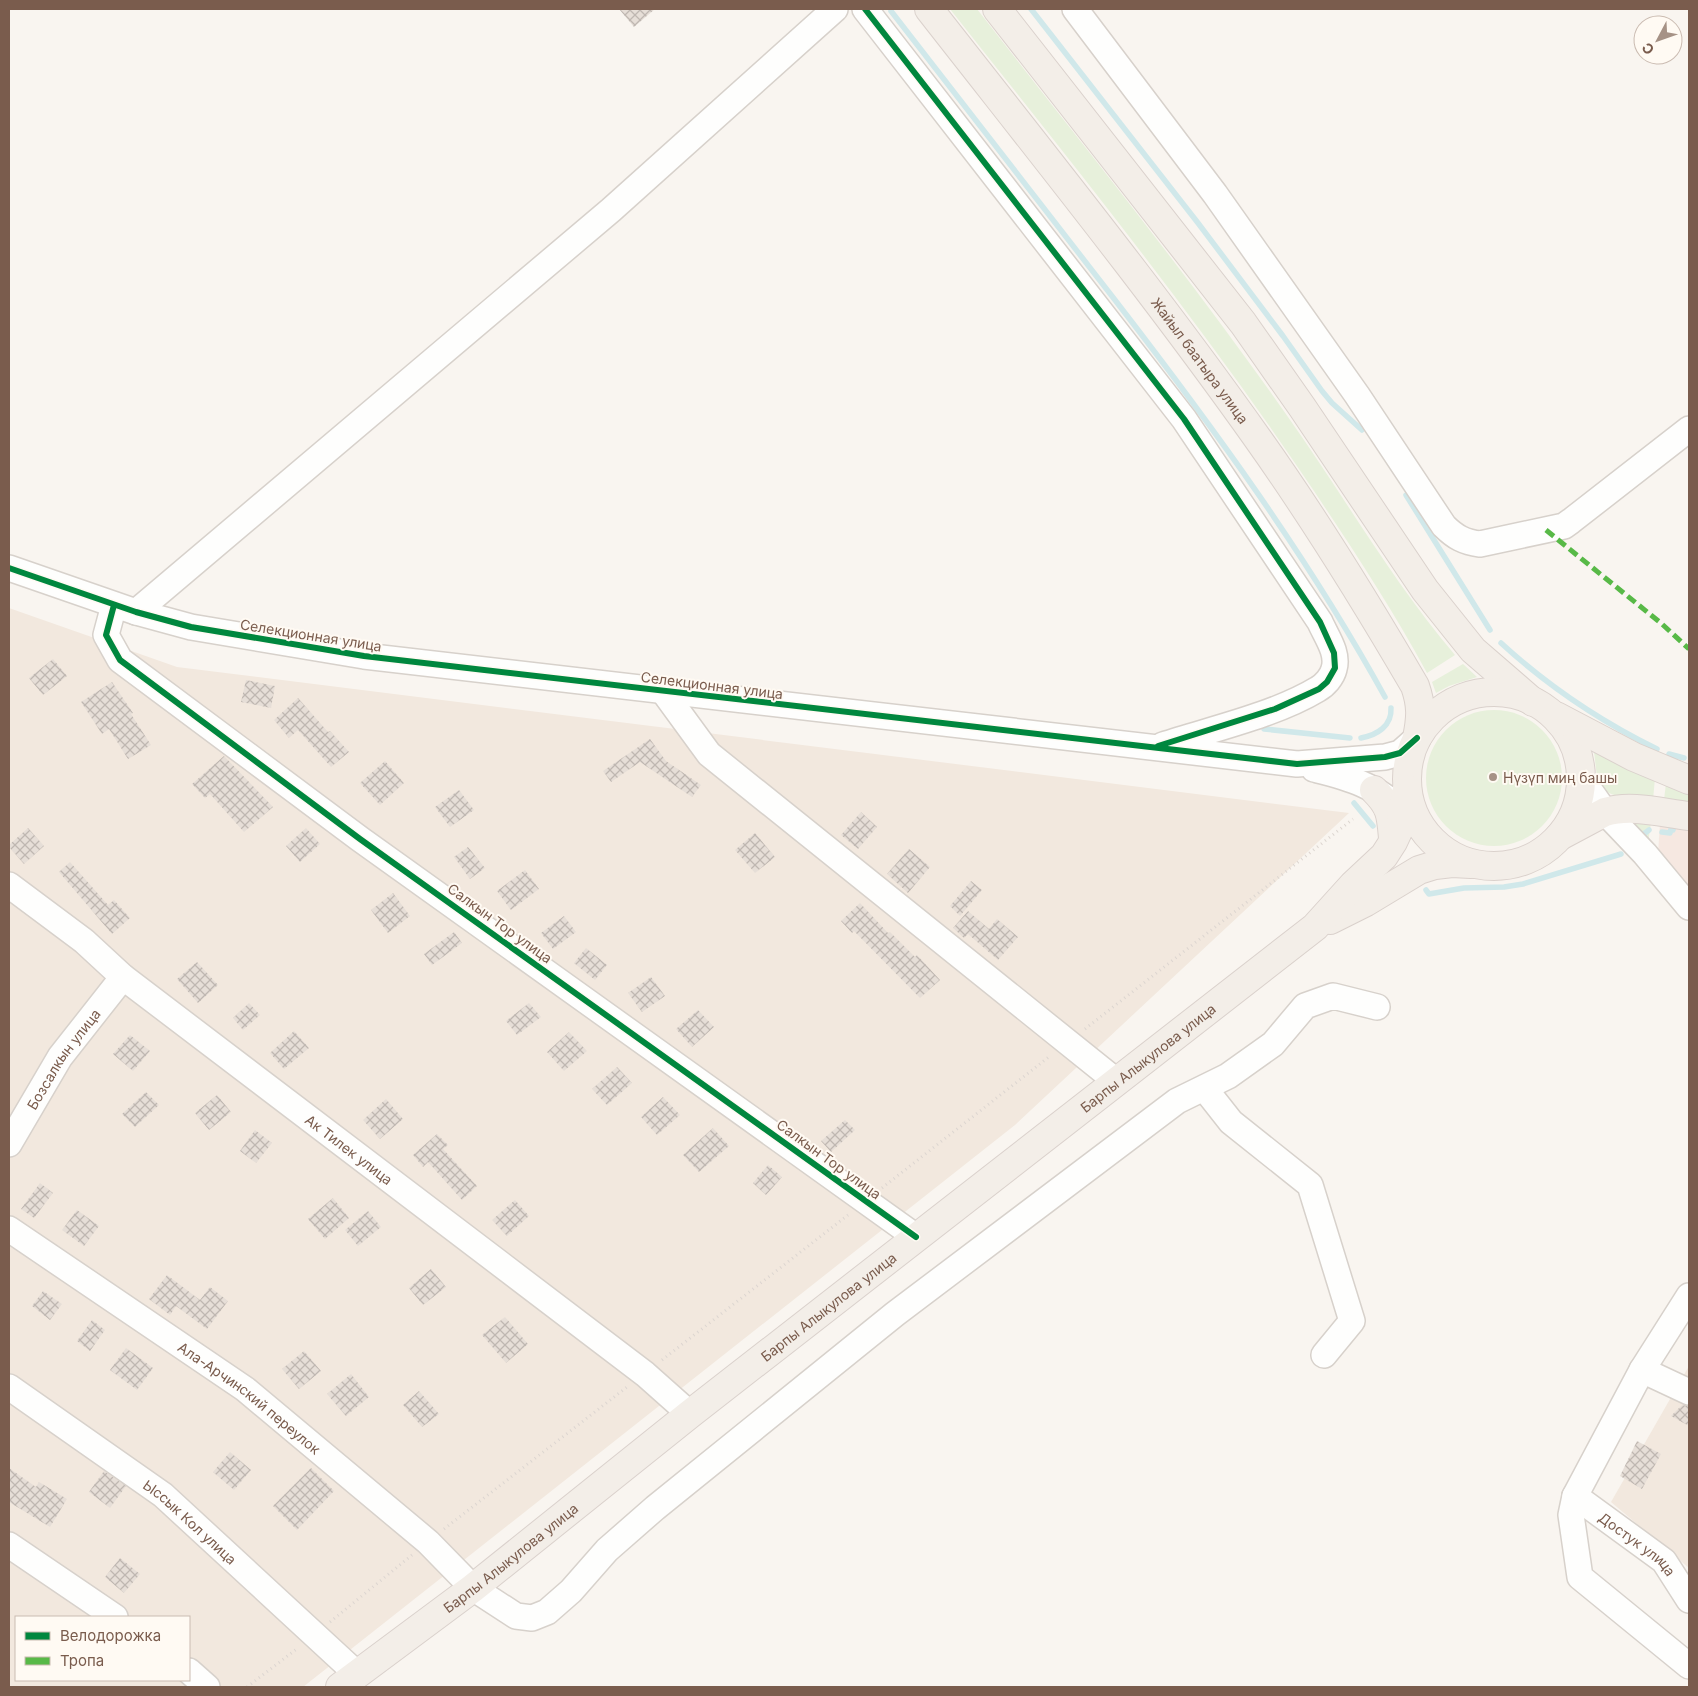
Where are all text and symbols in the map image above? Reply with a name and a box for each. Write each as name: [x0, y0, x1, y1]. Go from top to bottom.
north arrow: [1633, 15, 1683, 65]
text: С: [1638, 39, 1658, 58]
street label: Жайыл баатыра улица: [1148, 294, 1253, 427]
street label: Селекционная улица: [239, 615, 383, 655]
street label: Селекционная улица: [640, 668, 784, 702]
place label: Нүзүп миң башы: [1503, 769, 1617, 786]
marker: Нүзүп миң башы: [1487, 771, 1499, 783]
street label: Салкын Тор улица: [444, 879, 556, 967]
street label: Барпы Алыкулова улица: [1077, 999, 1219, 1115]
street label: Бозсалкын улица: [23, 1005, 103, 1112]
street label: Ак Тилек улица: [302, 1110, 396, 1188]
street label: Салкын Тор улица: [773, 1115, 885, 1203]
street label: Барпы Алыкулова улица: [757, 1248, 899, 1364]
street label: Ала-Арчинский переулок: [175, 1338, 325, 1458]
street label: Ыссык Кол улица: [140, 1476, 240, 1567]
street label: Барпы Алыкулова улица: [440, 1499, 581, 1616]
street label: Достук улица: [1596, 1508, 1680, 1579]
legend: [15, 1616, 190, 1681]
text: Велодорожка: [60, 1626, 161, 1645]
text: Тропа: [60, 1651, 104, 1670]

